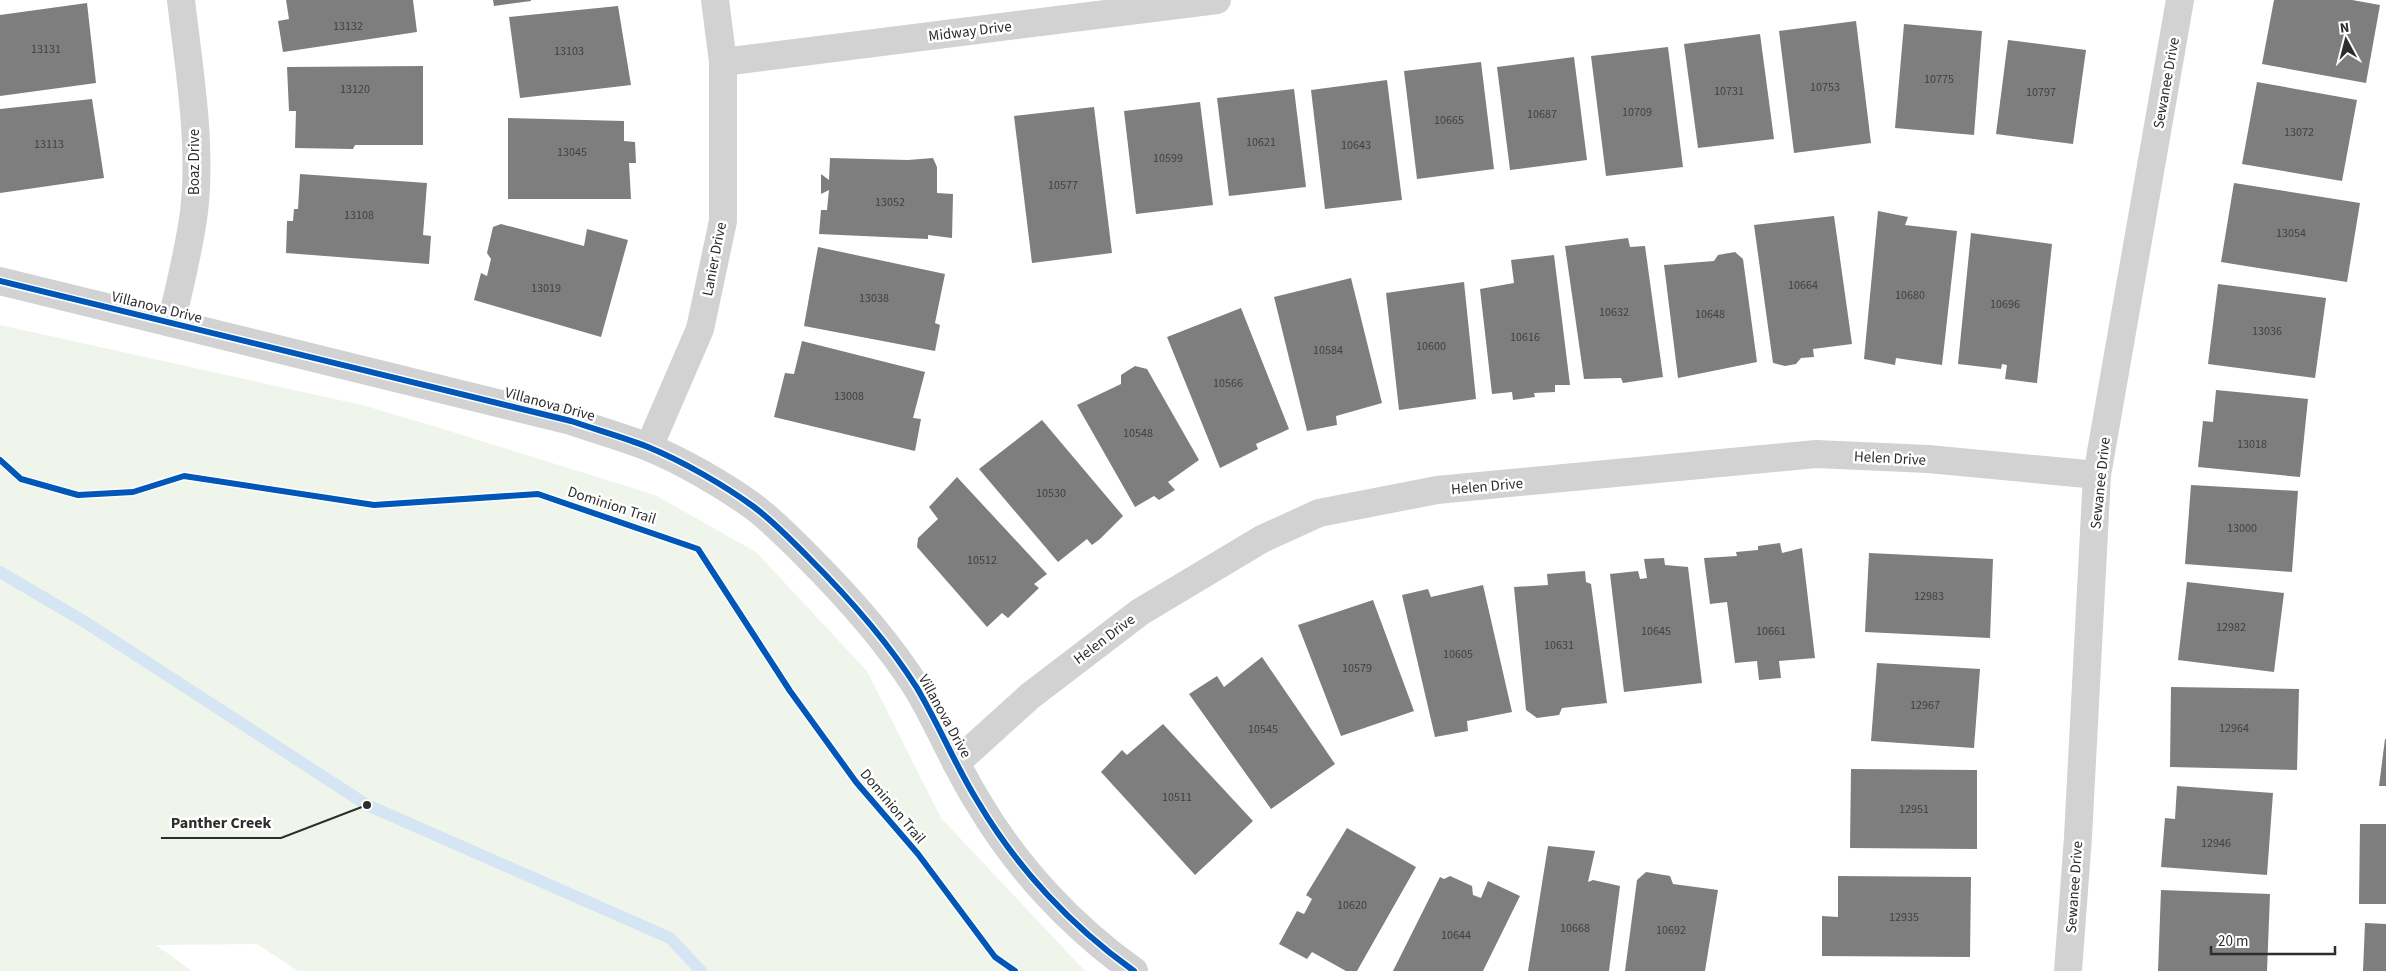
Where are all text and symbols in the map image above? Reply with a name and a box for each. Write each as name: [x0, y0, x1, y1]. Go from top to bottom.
north arrow: [2321, 15, 2371, 65]
street label: Midway Drive: [927, 16, 1013, 47]
house number: 13132: [333, 18, 363, 35]
text: N: [2339, 18, 2350, 39]
street label: Sewanee Drive: [2148, 36, 2185, 130]
house number: 13131: [31, 41, 61, 58]
house number: 13103: [554, 43, 584, 60]
house number: 10775: [1924, 71, 1954, 88]
house number: 10753: [1810, 79, 1840, 96]
house number: 13120: [340, 81, 370, 98]
house number: 10731: [1714, 83, 1744, 100]
house number: 10797: [2026, 84, 2056, 101]
house number: 10709: [1622, 104, 1652, 121]
house number: 10687: [1527, 106, 1557, 123]
house number: 10665: [1434, 112, 1464, 129]
house number: 13072: [2284, 124, 2314, 141]
street label: Boaz Drive: [184, 129, 205, 195]
house number: 10621: [1246, 134, 1276, 151]
house number: 13113: [34, 136, 64, 153]
house number: 10643: [1341, 137, 1371, 154]
house number: 13045: [557, 144, 587, 161]
house number: 10599: [1153, 150, 1183, 167]
house number: 10577: [1048, 177, 1078, 194]
house number: 13052: [875, 194, 905, 211]
house number: 13108: [344, 207, 374, 224]
street label: Lanier Drive: [697, 220, 732, 298]
house number: 13054: [2276, 225, 2306, 242]
house number: 10664: [1788, 277, 1818, 294]
house number: 13019: [531, 280, 561, 297]
street label: Villanova Drive: [109, 286, 204, 329]
house number: 10680: [1895, 287, 1925, 304]
house number: 13038: [859, 290, 889, 307]
house number: 10696: [1990, 296, 2020, 313]
house number: 10632: [1599, 304, 1629, 321]
house number: 10648: [1695, 306, 1725, 323]
house number: 13036: [2252, 323, 2282, 340]
house number: 10616: [1510, 329, 1540, 346]
house number: 10600: [1416, 338, 1446, 355]
house number: 10584: [1313, 342, 1343, 359]
house number: 10566: [1213, 375, 1243, 392]
street label: Villanova Drive: [502, 382, 597, 427]
house number: 13008: [834, 388, 864, 405]
house number: 10548: [1123, 425, 1153, 442]
street label: Sewanee Drive: [2085, 436, 2116, 530]
house number: 13018: [2237, 436, 2267, 453]
street label: Helen Drive: [1853, 446, 1927, 471]
street label: Helen Drive: [1450, 473, 1524, 500]
street label: Dominion Trail: [565, 481, 659, 530]
house number: 10530: [1036, 485, 1066, 502]
house number: 13000: [2227, 520, 2257, 537]
house number: 10512: [967, 552, 997, 569]
house number: 12983: [1914, 588, 1944, 605]
street label: Helen Drive: [1069, 609, 1139, 670]
house number: 12982: [2216, 619, 2246, 636]
house number: 10645: [1641, 623, 1671, 640]
house number: 10661: [1756, 623, 1786, 640]
house number: 10631: [1544, 637, 1574, 654]
house number: 10605: [1443, 646, 1473, 663]
house number: 10579: [1342, 660, 1372, 677]
street label: Villanova Drive: [913, 671, 976, 762]
house number: 12967: [1910, 697, 1940, 714]
house number: 12964: [2219, 720, 2249, 737]
house number: 10545: [1248, 721, 1278, 738]
street label: Dominion Trail: [855, 764, 930, 848]
house number: 10511: [1162, 789, 1192, 806]
house number: 12951: [1899, 801, 1929, 818]
callout: Panther Creek: [161, 807, 281, 838]
text: Panther Creek: [171, 812, 272, 834]
house number: 12946: [2201, 835, 2231, 852]
street label: Sewanee Drive: [2061, 840, 2088, 934]
house number: 10620: [1337, 897, 1367, 914]
house number: 12935: [1889, 909, 1919, 926]
house number: 10668: [1560, 920, 1590, 937]
house number: 10692: [1656, 922, 1686, 939]
scale bar: [2211, 924, 2335, 956]
house number: 10644: [1441, 927, 1471, 944]
text: 20 m: [2218, 931, 2248, 952]

